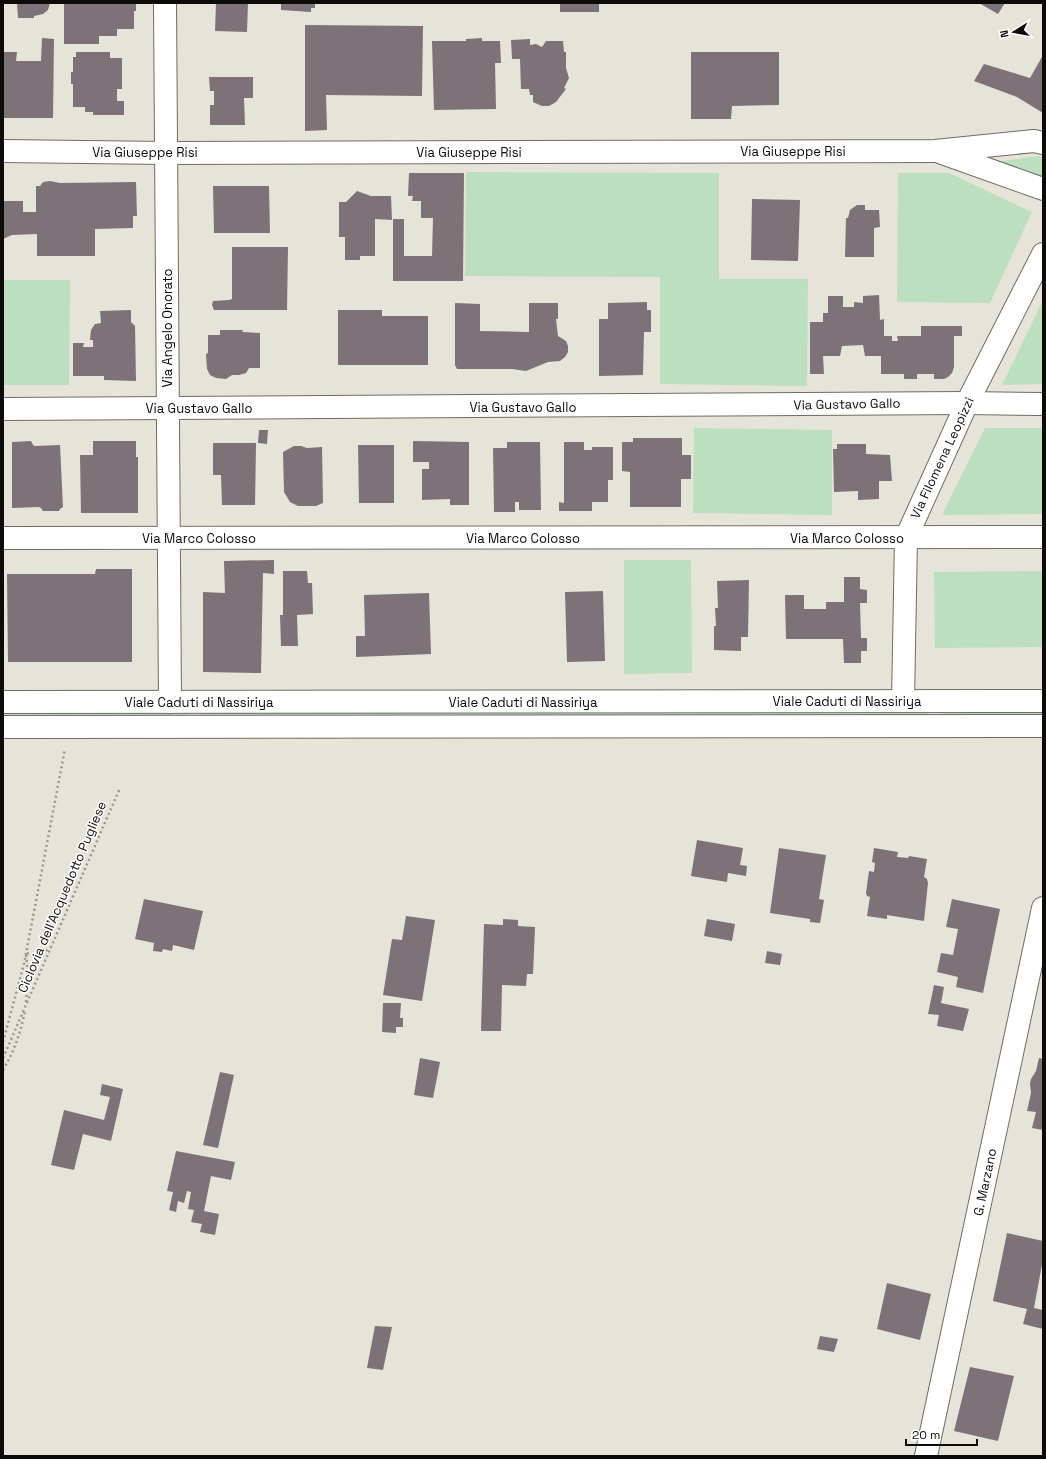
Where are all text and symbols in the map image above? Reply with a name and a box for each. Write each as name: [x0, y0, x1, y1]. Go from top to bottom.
north arrow: [994, 12, 1034, 52]
text: N: [997, 29, 1012, 39]
street label: Via Giuseppe Risi: [740, 143, 846, 160]
street label: Via Giuseppe Risi: [92, 144, 198, 161]
street label: Via Giuseppe Risi: [416, 144, 522, 161]
street label: Via Angelo Onorato: [159, 269, 176, 387]
street label: Via Filomena Leopizzi: [906, 394, 978, 522]
street label: Via Gustavo Gallo: [793, 395, 901, 413]
street label: Via Gustavo Gallo: [470, 399, 576, 416]
street label: Via Gustavo Gallo: [146, 400, 252, 417]
street label: Via Marco Colosso: [142, 530, 256, 547]
street label: Via Marco Colosso: [466, 530, 580, 547]
street label: Via Marco Colosso: [790, 530, 904, 547]
street label: Viale Caduti di Nassiriya: [773, 693, 922, 710]
street label: Viale Caduti di Nassiriya: [125, 694, 274, 711]
street label: Viale Caduti di Nassiriya: [449, 694, 598, 711]
street label: Ciclovia dell'Acquedotto Pugliese: [14, 799, 110, 995]
street label: G. Marzano: [970, 1147, 1000, 1217]
scale bar: [906, 1421, 977, 1447]
text: 20 m: [912, 1427, 940, 1443]

